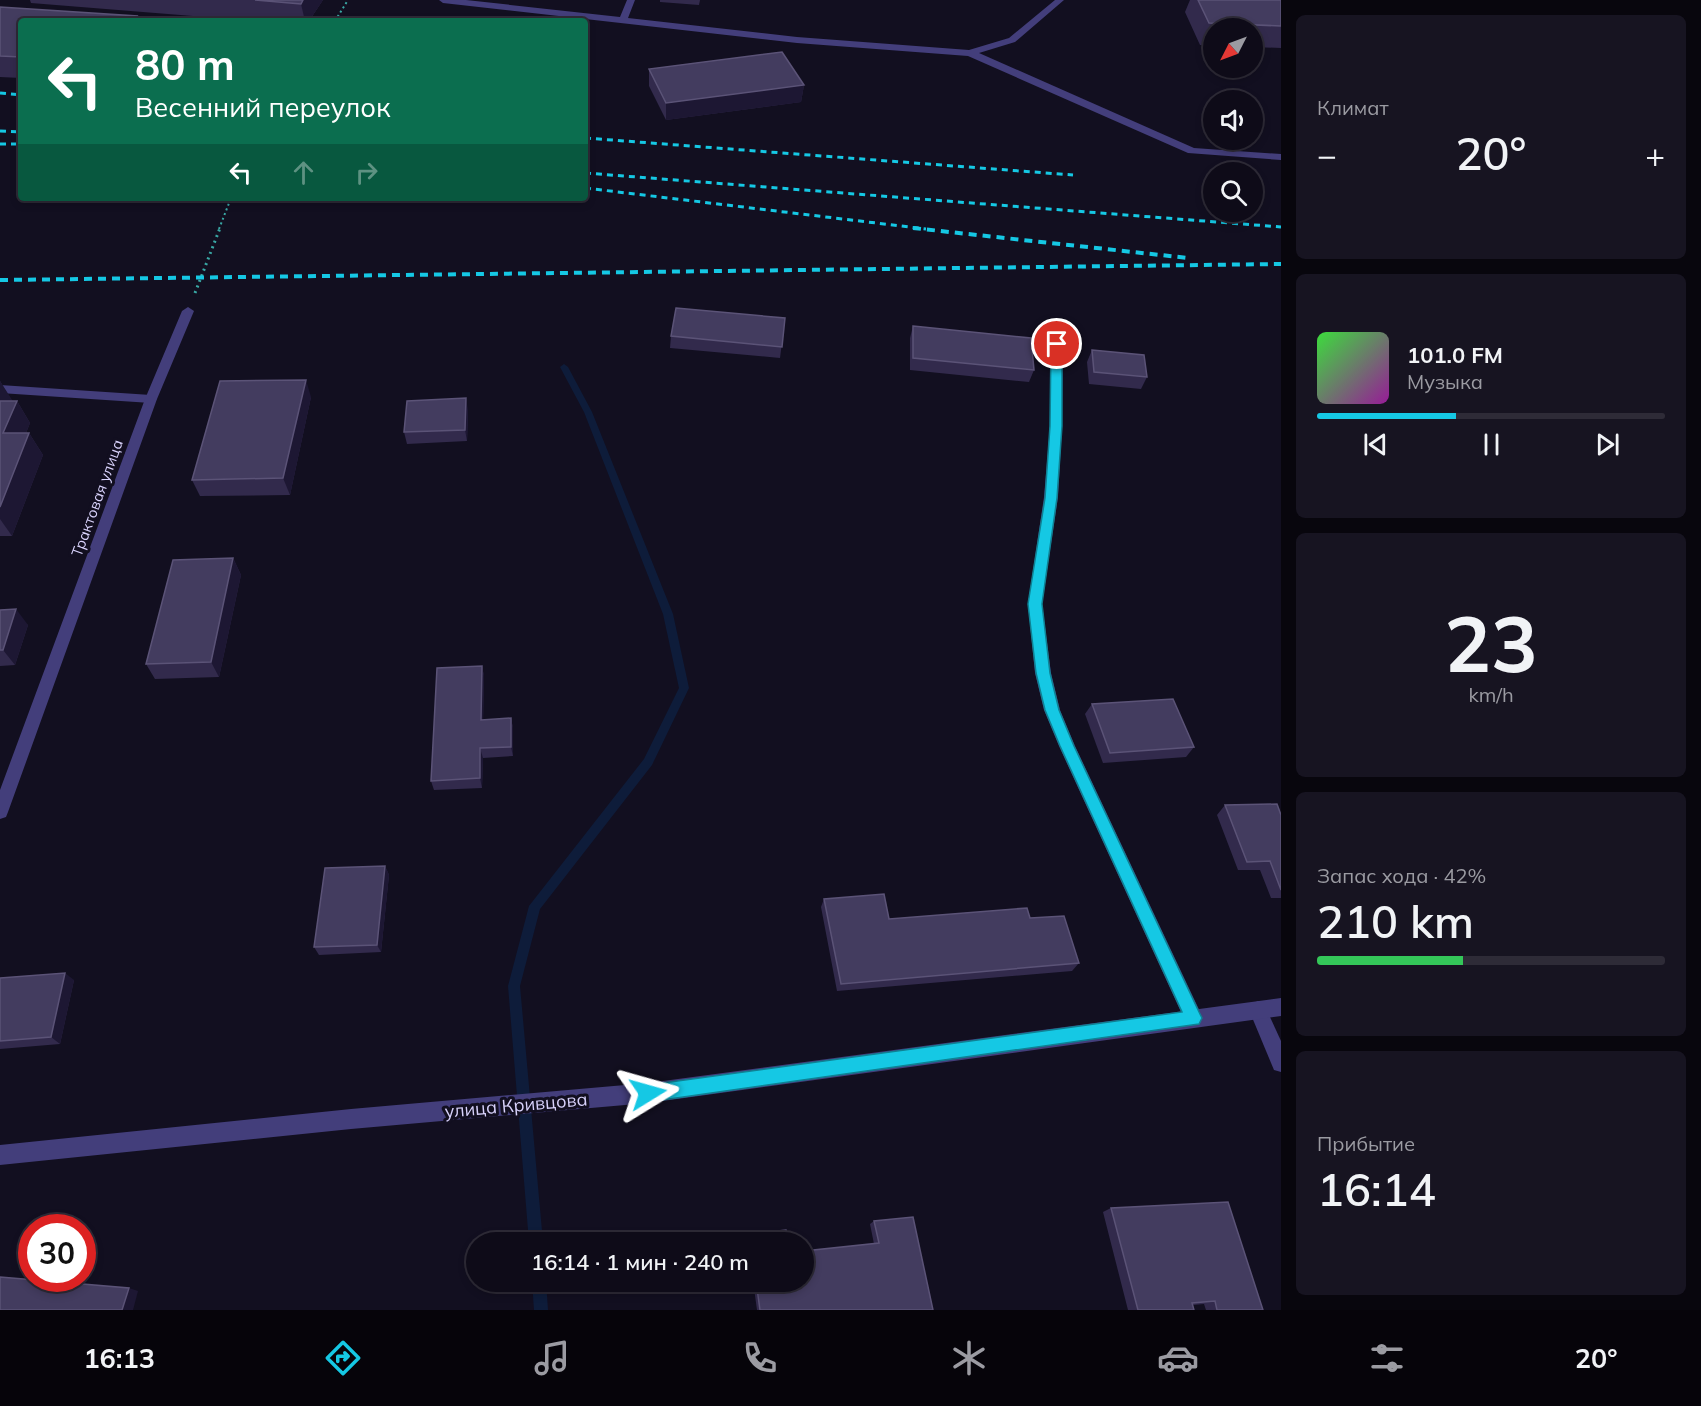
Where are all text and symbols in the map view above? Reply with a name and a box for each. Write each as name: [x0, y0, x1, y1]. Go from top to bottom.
north arrow: [1203, 18, 1263, 78]
map controls: [1203, 18, 1263, 222]
text: 80 m: [135, 38, 235, 91]
icon: left: [36, 42, 114, 120]
text: Весенний переулок: [135, 90, 391, 124]
button: sound: [1203, 90, 1263, 150]
text: Климат: [1317, 95, 1389, 120]
text: 20°: [1456, 125, 1526, 181]
text: −: [1317, 134, 1337, 175]
text: +: [1645, 134, 1665, 175]
icon: left: [224, 156, 257, 189]
icon: ahead: [287, 156, 320, 189]
icon: right: [350, 156, 383, 189]
button: search: [1203, 162, 1263, 222]
pin: [1031, 318, 1082, 369]
icon: arrive: [1040, 327, 1073, 360]
text: 101.0 FM: [1407, 341, 1503, 369]
text: Музыка: [1407, 369, 1483, 394]
icon: previous: [1359, 428, 1392, 461]
icon: pause: [1475, 428, 1508, 461]
icon: next: [1591, 428, 1624, 461]
street label: Трактовая улица: [67, 437, 127, 559]
text: 23: [1444, 594, 1538, 692]
text: km/h: [1468, 682, 1514, 707]
text: Запас хода · 42%: [1317, 863, 1486, 888]
text: 210 km: [1317, 893, 1474, 949]
position arrow: [616, 1061, 680, 1125]
street label: улица Кривцова: [444, 1087, 588, 1123]
text: Прибытие: [1317, 1131, 1415, 1156]
text: 16:14: [1317, 1161, 1436, 1217]
speed limit sign: 30: [18, 1214, 96, 1292]
text: 16:14 · 1 мин · 240 m: [531, 1248, 749, 1276]
icon: directions: [322, 1337, 364, 1379]
icon: music: [531, 1337, 573, 1379]
icon: phone: [739, 1337, 781, 1379]
icon: climate: [948, 1337, 990, 1379]
icon: car: [1157, 1337, 1199, 1379]
icon: filters: [1366, 1337, 1408, 1379]
text: 16:13: [83, 1341, 155, 1375]
text: 20°: [1575, 1341, 1617, 1375]

